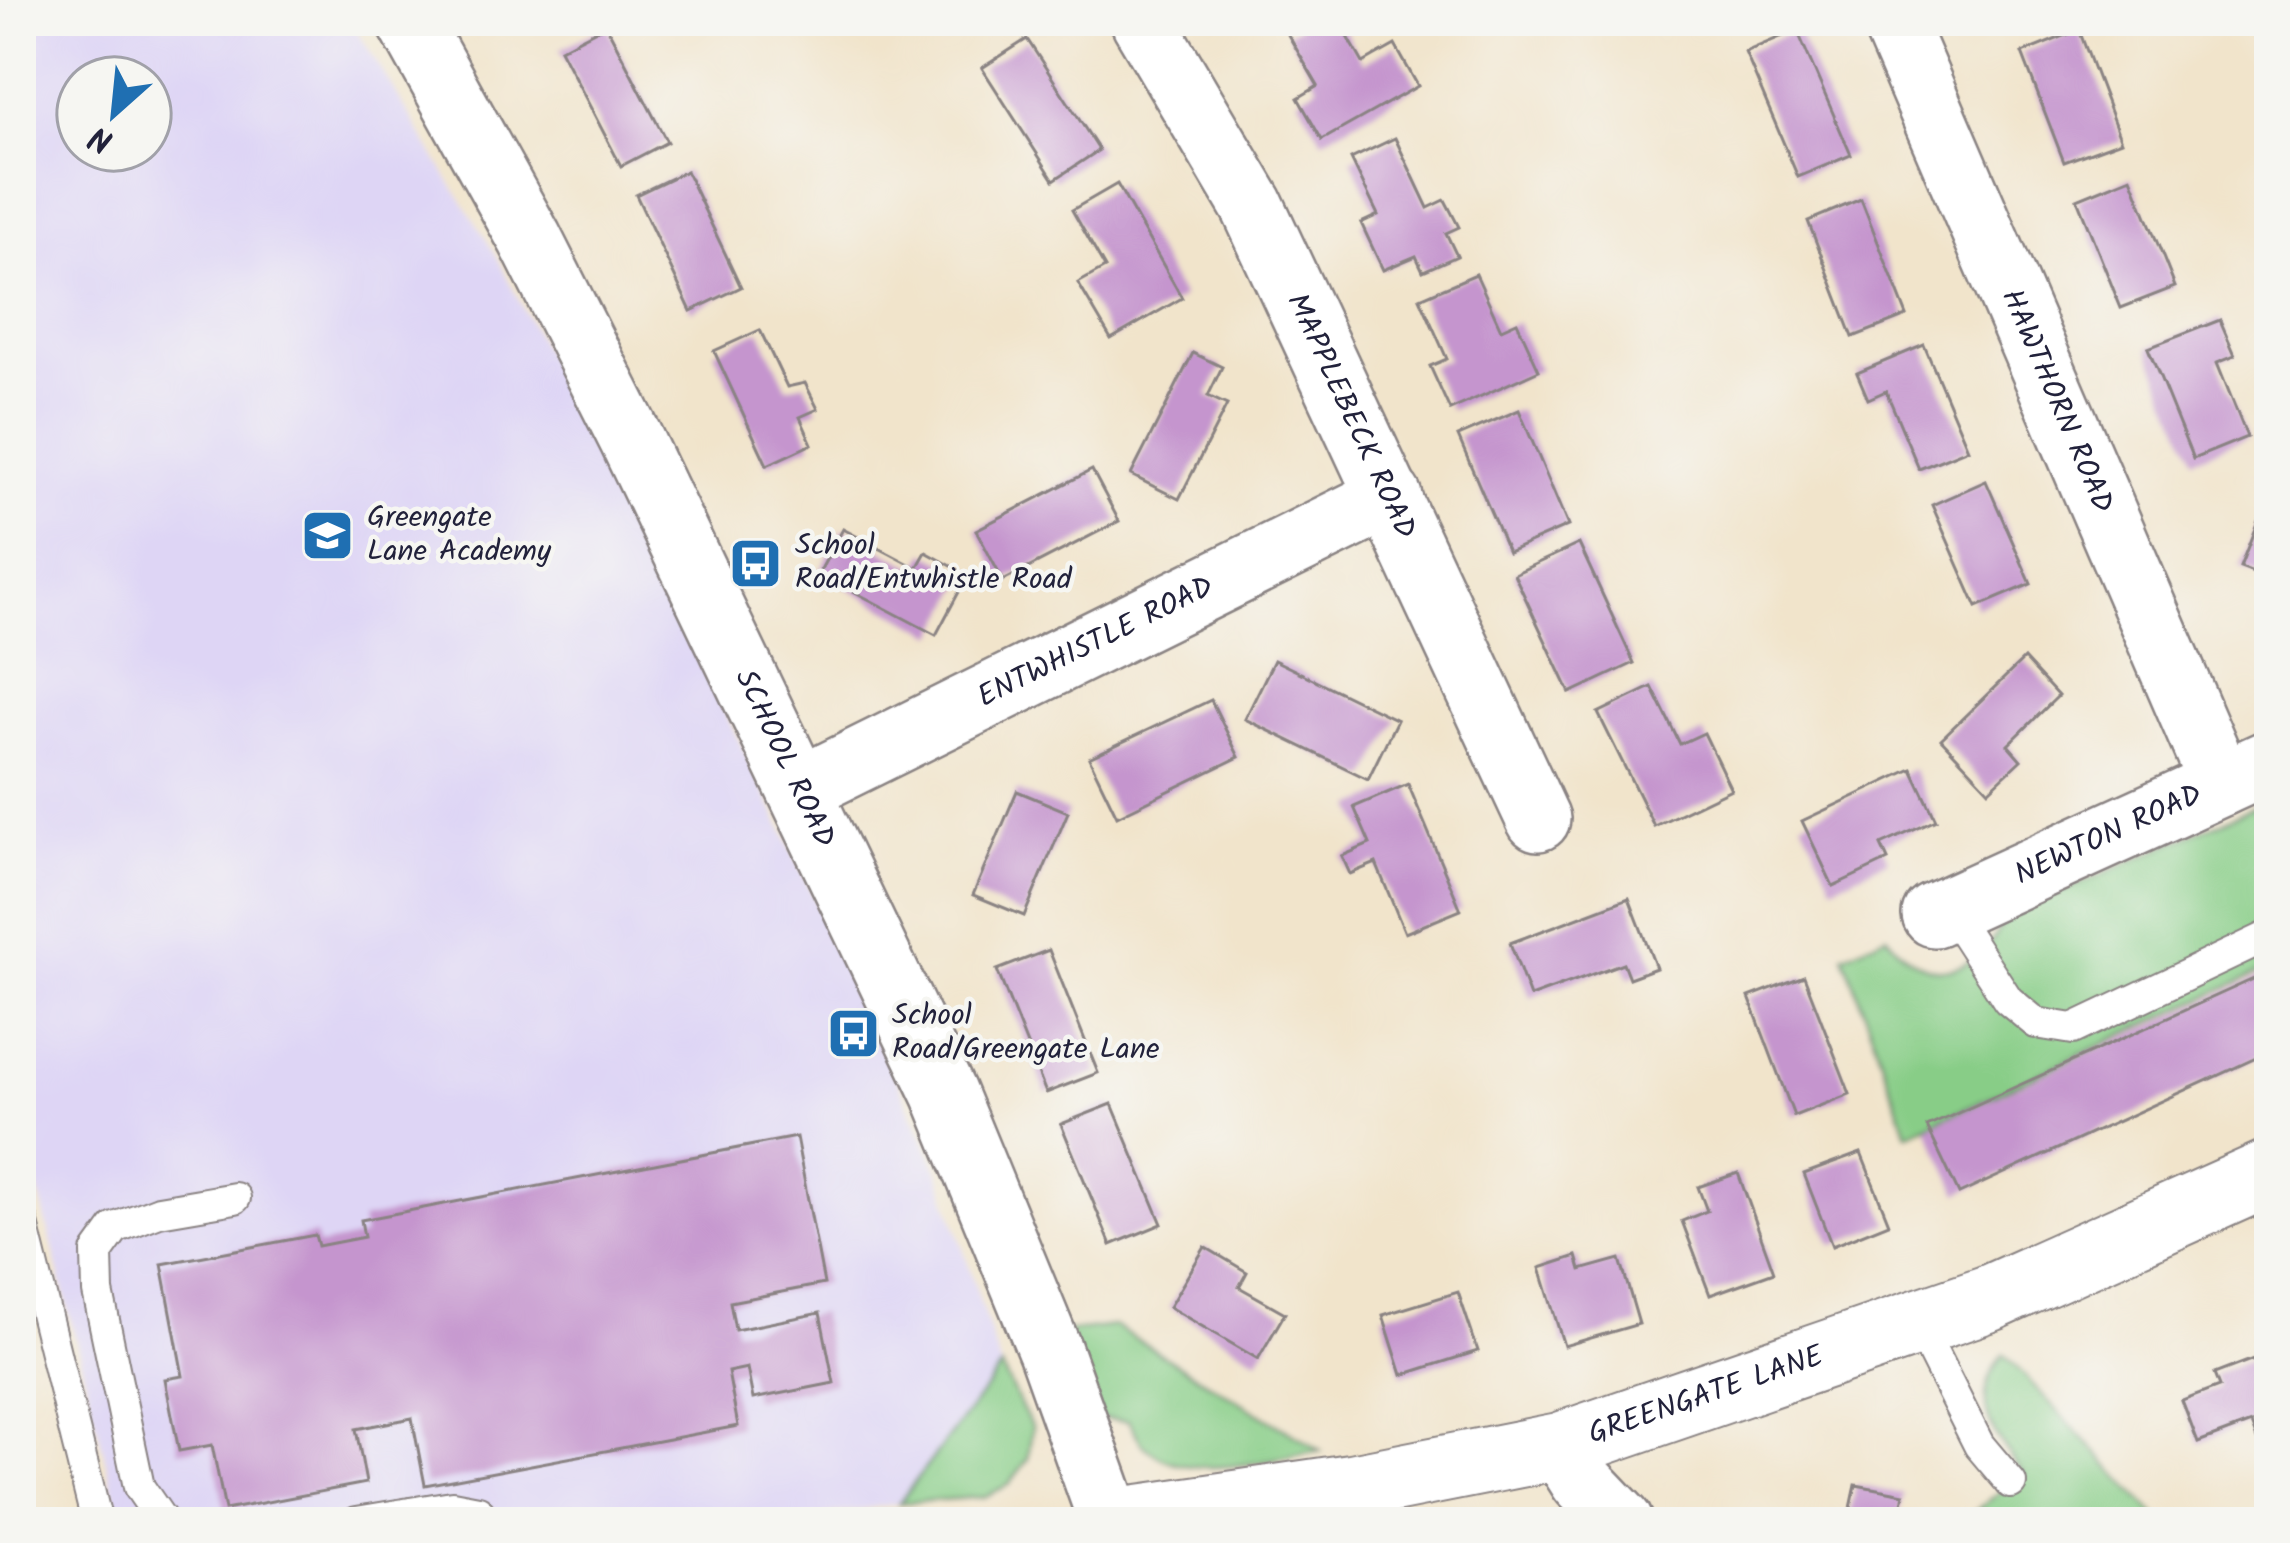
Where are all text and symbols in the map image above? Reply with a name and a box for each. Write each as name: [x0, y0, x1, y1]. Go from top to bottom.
north arrow: [54, 54, 174, 174]
text: N: [81, 109, 123, 166]
street label: HAWTHORN ROAD: [1987, 282, 2126, 521]
street label: MAPPLEBECK ROAD: [1272, 285, 1428, 547]
place label: Greengate Lane Academy: [367, 494, 552, 576]
school or university icon: Greengate Lane Academy: [300, 507, 356, 563]
place label: School Road/Entwhistle Road: [795, 522, 1073, 604]
bus stop icon: School Road/Entwhistle Road: [728, 535, 784, 591]
street label: ENTWHISTLE ROAD: [969, 564, 1222, 721]
street label: SCHOOL ROAD: [721, 662, 847, 856]
street label: NEWTON ROAD: [2007, 772, 2210, 899]
place label: School Road/Greengate Lane: [892, 992, 1159, 1074]
bus stop icon: School Road/Greengate Lane: [825, 1005, 881, 1061]
street label: GREENGATE LANE: [1582, 1333, 1832, 1458]

